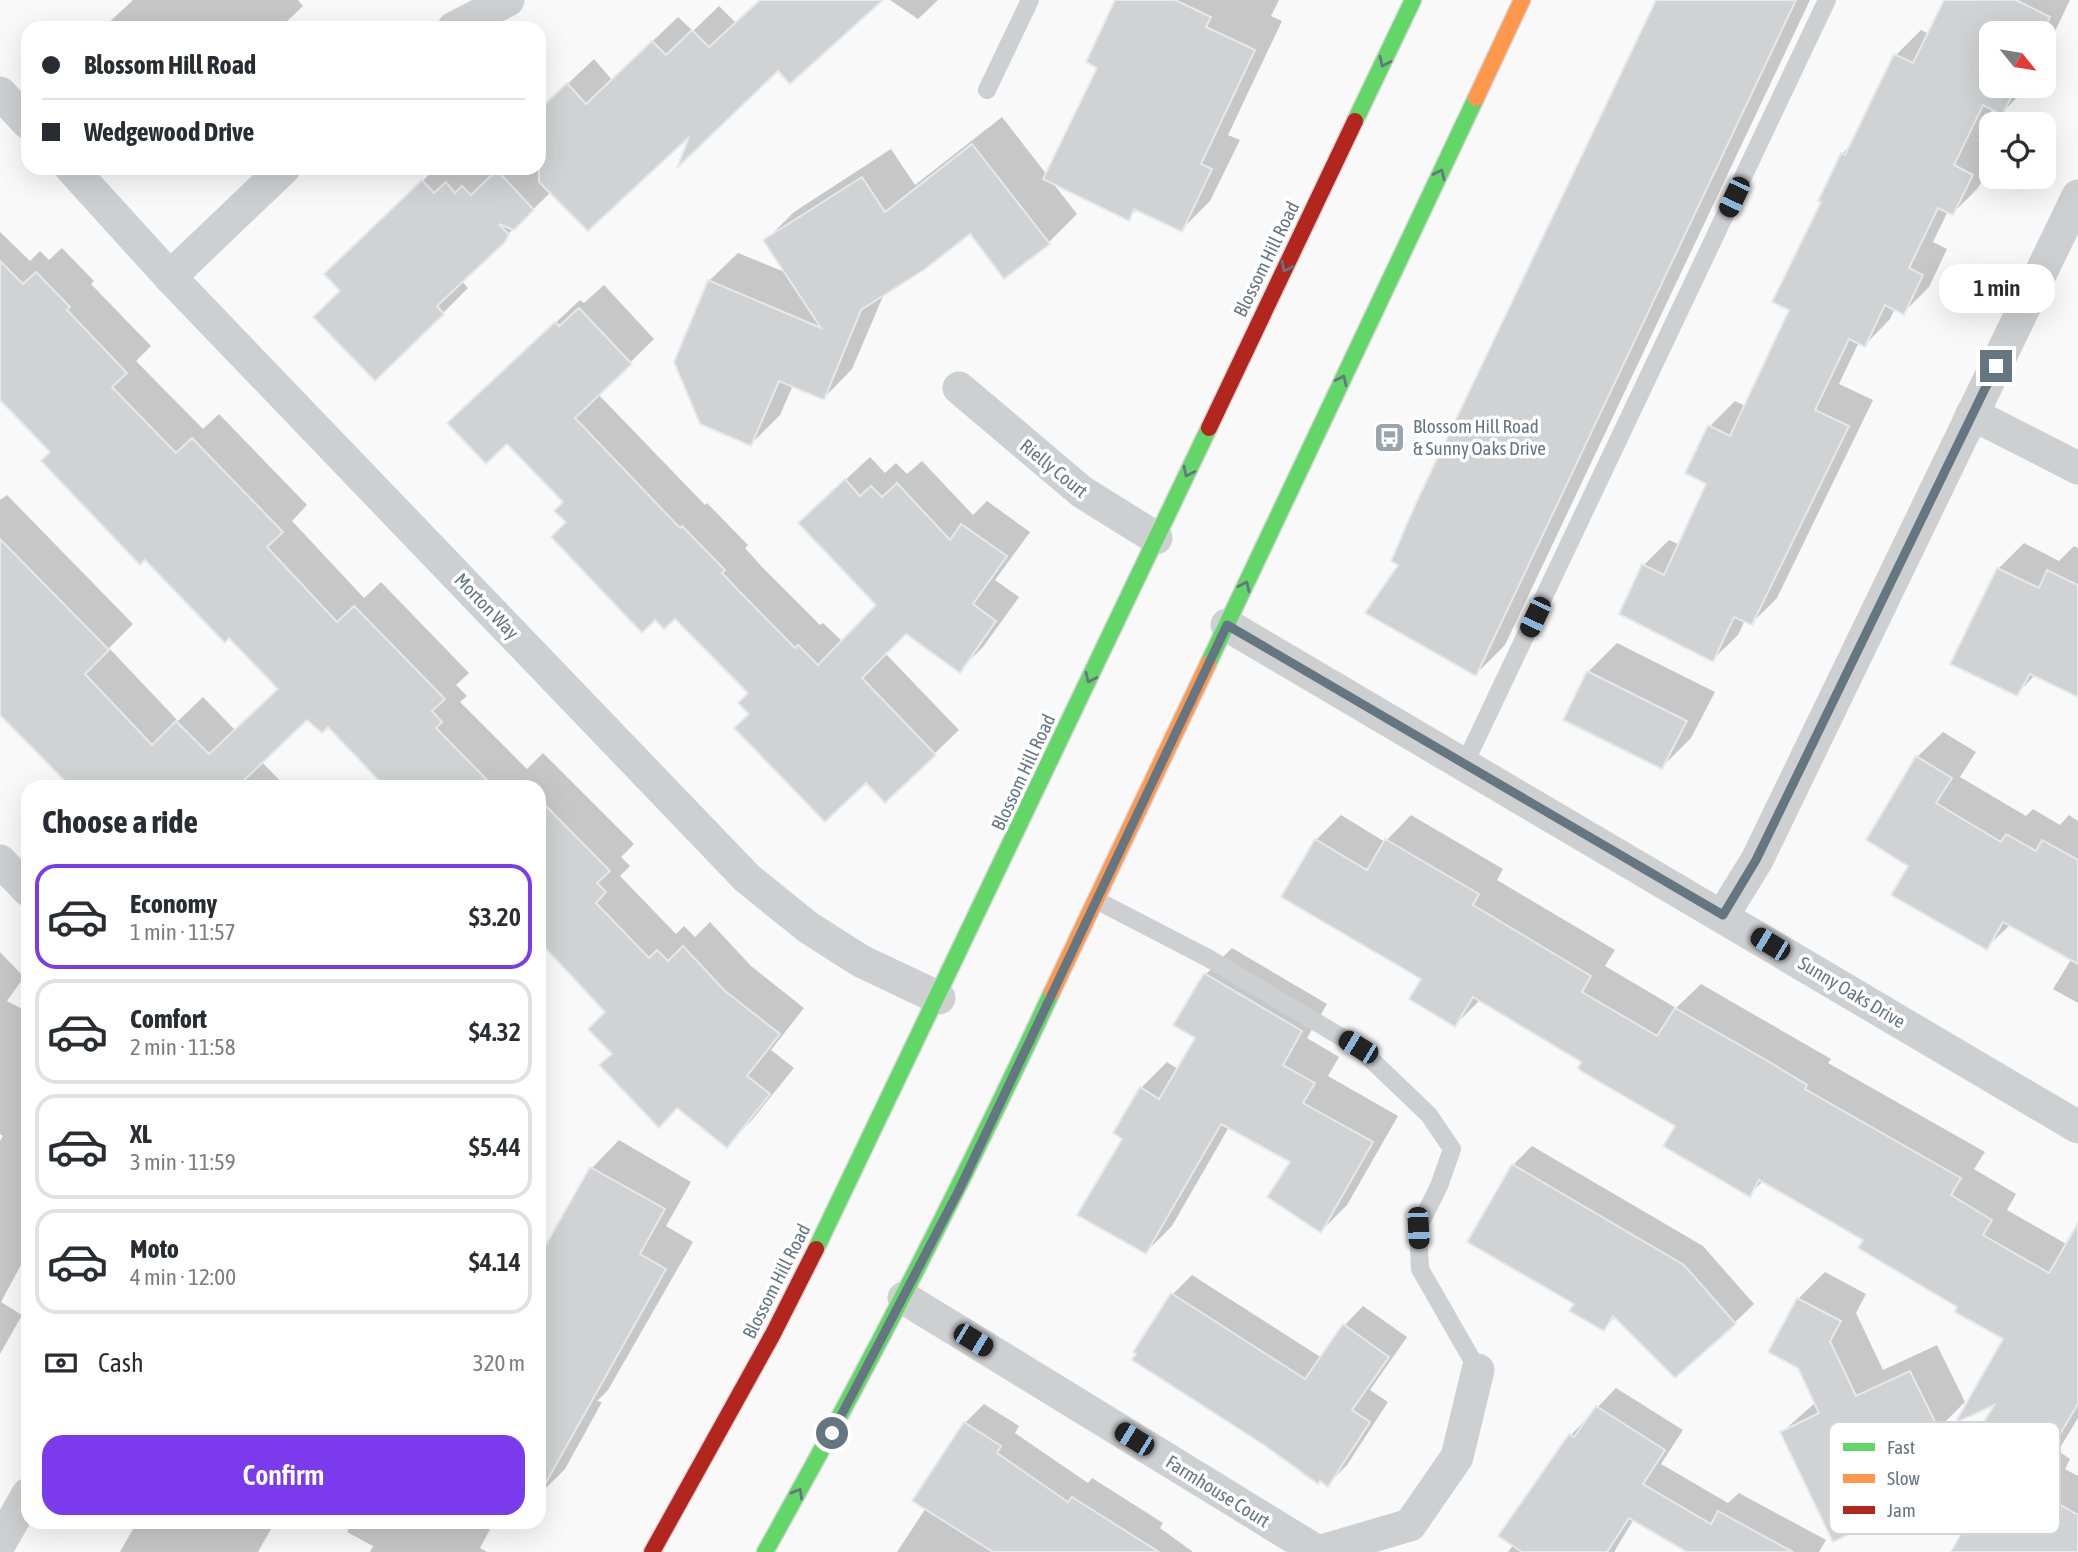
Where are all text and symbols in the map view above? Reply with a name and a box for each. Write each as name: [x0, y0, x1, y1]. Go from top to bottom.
north arrow: [1979, 21, 2056, 98]
map controls: [1979, 21, 2056, 189]
text: Blossom Hill Road: [84, 50, 256, 80]
one-way arrow: [1378, 55, 1392, 67]
button: locate: [1979, 112, 2056, 189]
text: Wedgewood Drive: [84, 117, 254, 147]
one-way arrow: [1431, 169, 1445, 181]
car: [1716, 174, 1753, 220]
street label: Blossom Hill Road: [1229, 198, 1303, 320]
one-way arrow: [1280, 260, 1294, 272]
callout: 1 min: [1938, 264, 2054, 314]
text: 1 min: [1974, 275, 2020, 301]
route end: [1980, 350, 2012, 382]
one-way arrow: [1334, 375, 1348, 387]
place label: Blossom Hill Road & Sunny Oaks Drive: [1413, 415, 1546, 459]
bus stop icon: Blossom Hill Road & Sunny Oaks Drive: [1373, 420, 1407, 454]
street label: Rielly Court: [1016, 434, 1092, 502]
one-way arrow: [1182, 465, 1196, 477]
street label: Morton Way: [450, 569, 524, 644]
one-way arrow: [1237, 581, 1251, 593]
car: [1517, 594, 1554, 640]
one-way arrow: [1084, 671, 1098, 683]
street label: Blossom Hill Road: [986, 710, 1060, 834]
text: Choose a ride: [42, 803, 198, 840]
icon: car: [46, 885, 109, 948]
text: Economy: [130, 889, 217, 919]
text: $3.20: [469, 902, 521, 932]
text: 1 min · 11:57: [130, 919, 236, 945]
car: [1747, 924, 1794, 964]
street label: Sunny Oaks Drive: [1795, 952, 1909, 1032]
icon: car: [46, 1000, 109, 1063]
text: Comfort: [130, 1004, 207, 1034]
text: $4.32: [469, 1017, 521, 1047]
car: [1335, 1027, 1382, 1067]
text: 2 min · 11:58: [130, 1034, 236, 1060]
icon: car: [46, 1115, 109, 1178]
text: XL: [130, 1119, 152, 1149]
text: $5.44: [469, 1132, 521, 1162]
text: 3 min · 11:59: [130, 1149, 236, 1175]
car: [1407, 1206, 1430, 1250]
street label: Blossom Hill Road: [738, 1220, 814, 1342]
icon: car: [46, 1230, 109, 1293]
text: Moto: [130, 1234, 179, 1264]
text: $4.14: [469, 1247, 521, 1277]
text: 4 min · 12:00: [130, 1264, 236, 1290]
car: [950, 1320, 997, 1360]
icon: cash: [42, 1344, 80, 1382]
text: Cash: [98, 1348, 144, 1378]
text: 320 m: [473, 1350, 525, 1376]
route start: [816, 1417, 848, 1449]
car: [1111, 1419, 1158, 1459]
legend: [1829, 1422, 2060, 1534]
button: Confirm: [42, 1435, 525, 1515]
text: Fast: [1887, 1436, 1915, 1458]
street label: Farmhouse Court: [1162, 1450, 1274, 1532]
text: Slow: [1887, 1467, 1921, 1489]
one-way arrow: [790, 1487, 803, 1500]
text: Jam: [1887, 1499, 1916, 1521]

